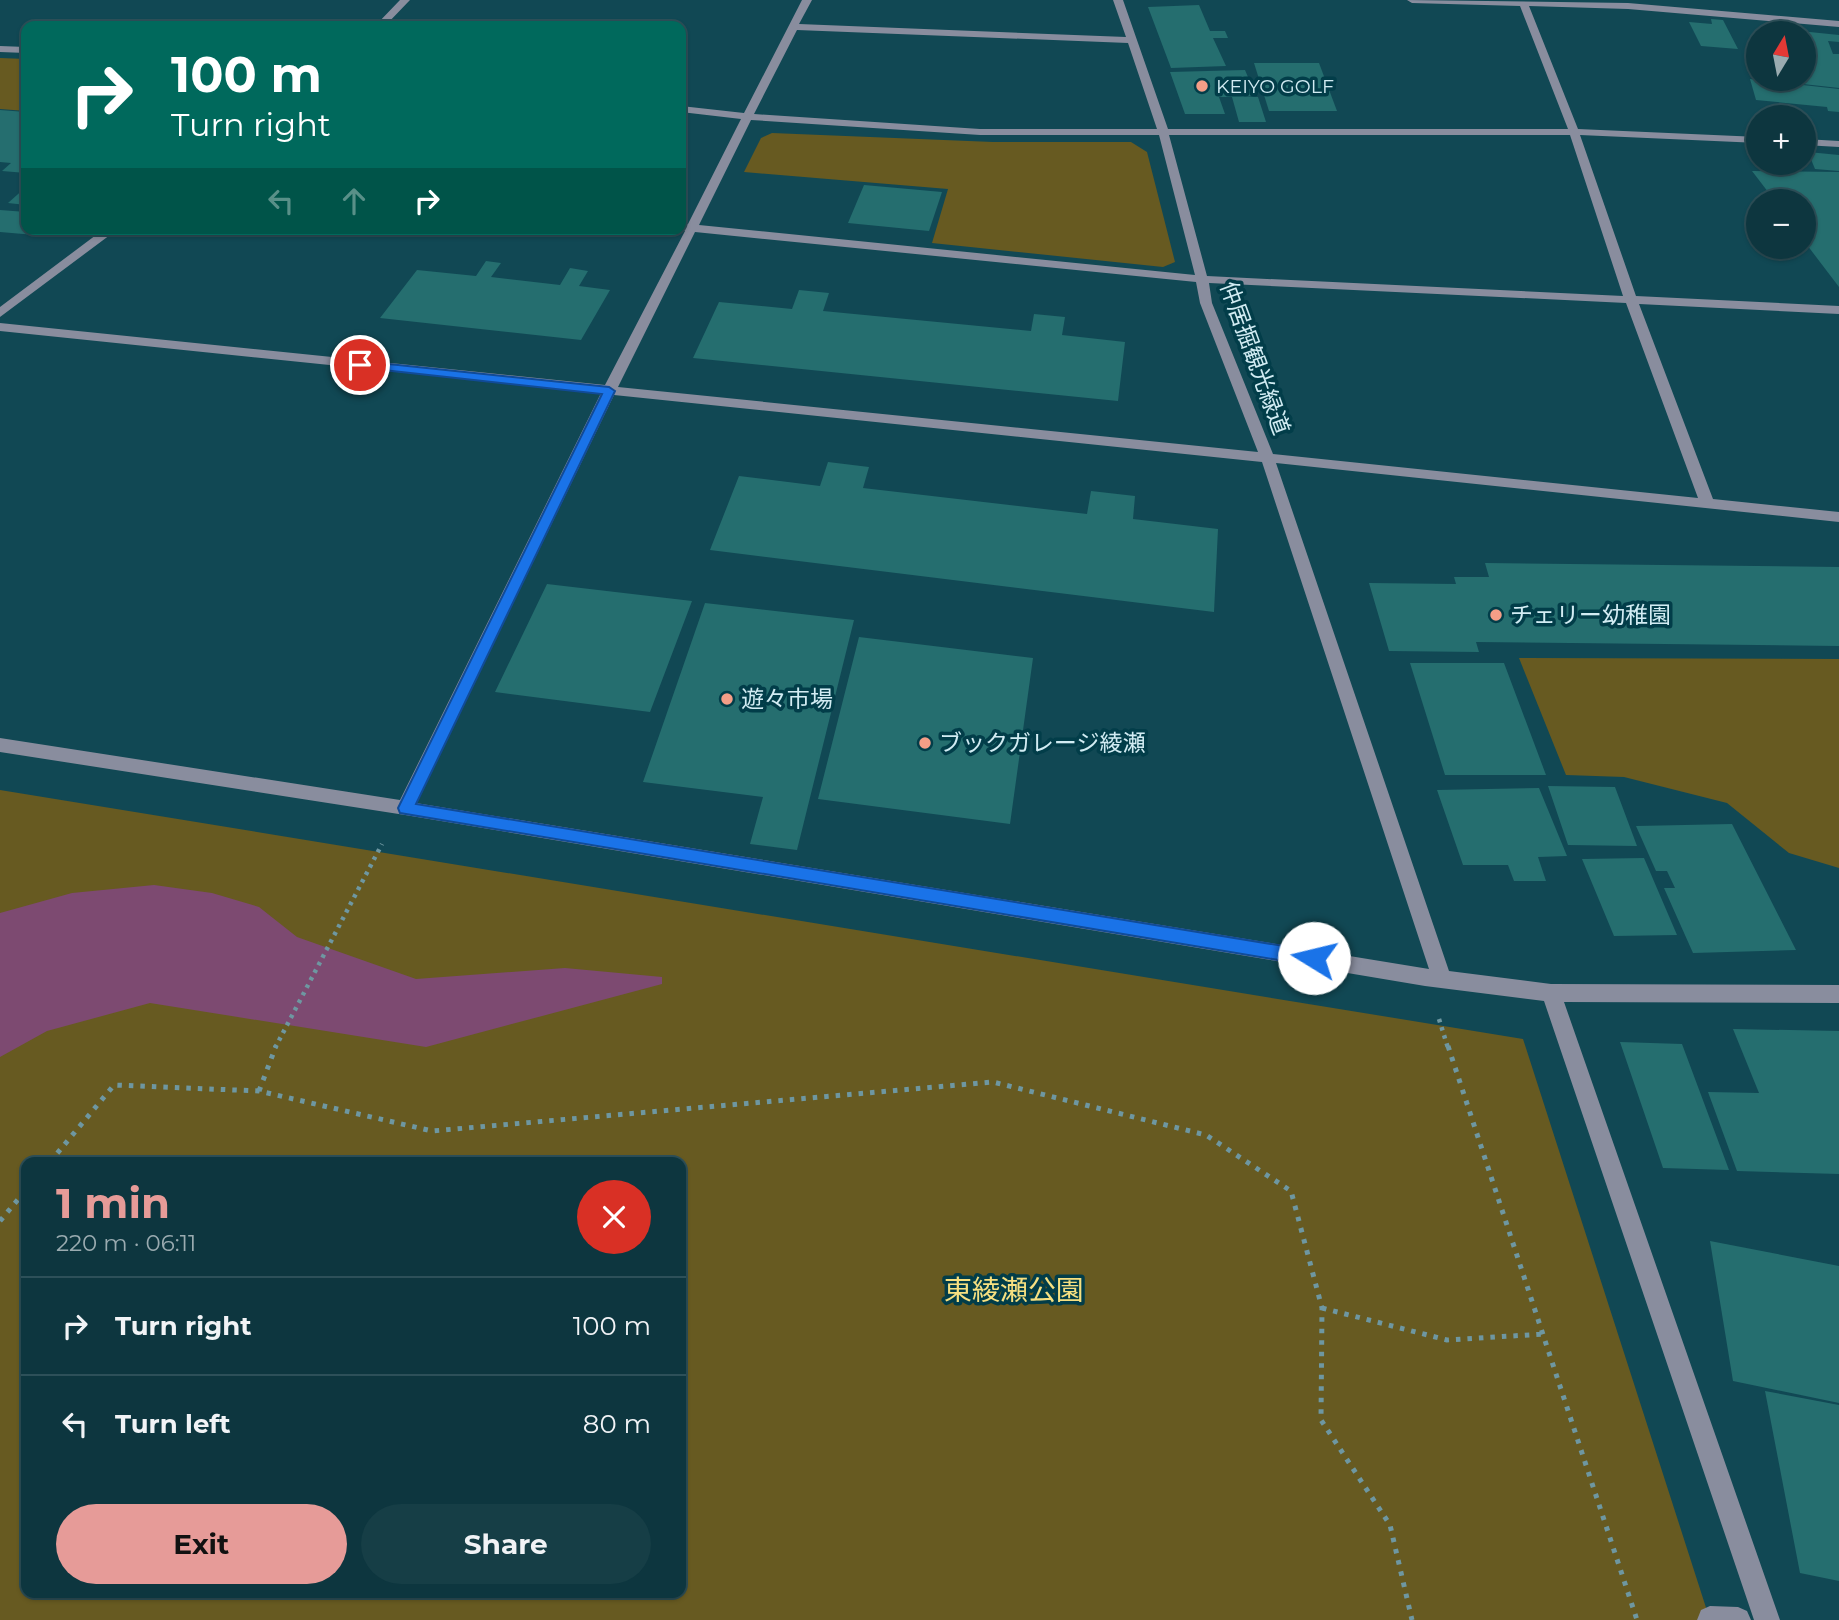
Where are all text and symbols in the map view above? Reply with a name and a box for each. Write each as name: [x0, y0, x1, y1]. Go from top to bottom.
north arrow: [1746, 21, 1816, 91]
map controls: [1746, 21, 1816, 259]
text: 100 m: [171, 45, 322, 104]
icon: right: [56, 49, 147, 140]
place label: KEIYO GOLF: [1216, 75, 1334, 98]
marker: KEIYO GOLF: [1194, 78, 1210, 94]
text: Turn right: [171, 105, 331, 144]
button: +: [1746, 105, 1816, 175]
icon: left: [262, 182, 300, 220]
icon: ahead: [335, 182, 373, 220]
icon: right: [408, 182, 446, 220]
button: −: [1746, 189, 1816, 259]
street label: 仲居掘観光緑道: [1214, 278, 1296, 438]
pin: [330, 335, 390, 395]
icon: arrive: [341, 346, 379, 384]
place label: チェリー幼稚園: [1510, 601, 1671, 629]
marker: チェリー幼稚園: [1488, 607, 1504, 623]
place label: 遊々市場: [741, 685, 833, 713]
marker: 遊々市場: [719, 691, 735, 707]
place label: ブックガレージ綾瀬: [939, 729, 1146, 757]
marker: ブックガレージ綾瀬: [917, 735, 933, 751]
position arrow: [1277, 921, 1351, 995]
text: 1 min: [56, 1177, 170, 1229]
button: close: [577, 1180, 651, 1254]
text: 220 m · 06:11: [56, 1229, 196, 1257]
park label: 東綾瀬公園: [944, 1273, 1084, 1307]
icon: right: [56, 1307, 94, 1345]
text: Turn right: [115, 1310, 251, 1342]
text: 100 m: [573, 1310, 651, 1342]
icon: left: [56, 1405, 94, 1443]
text: Turn left: [115, 1408, 231, 1440]
text: 80 m: [583, 1408, 651, 1440]
button: Exit: [56, 1504, 347, 1584]
button: Share: [361, 1504, 651, 1584]

